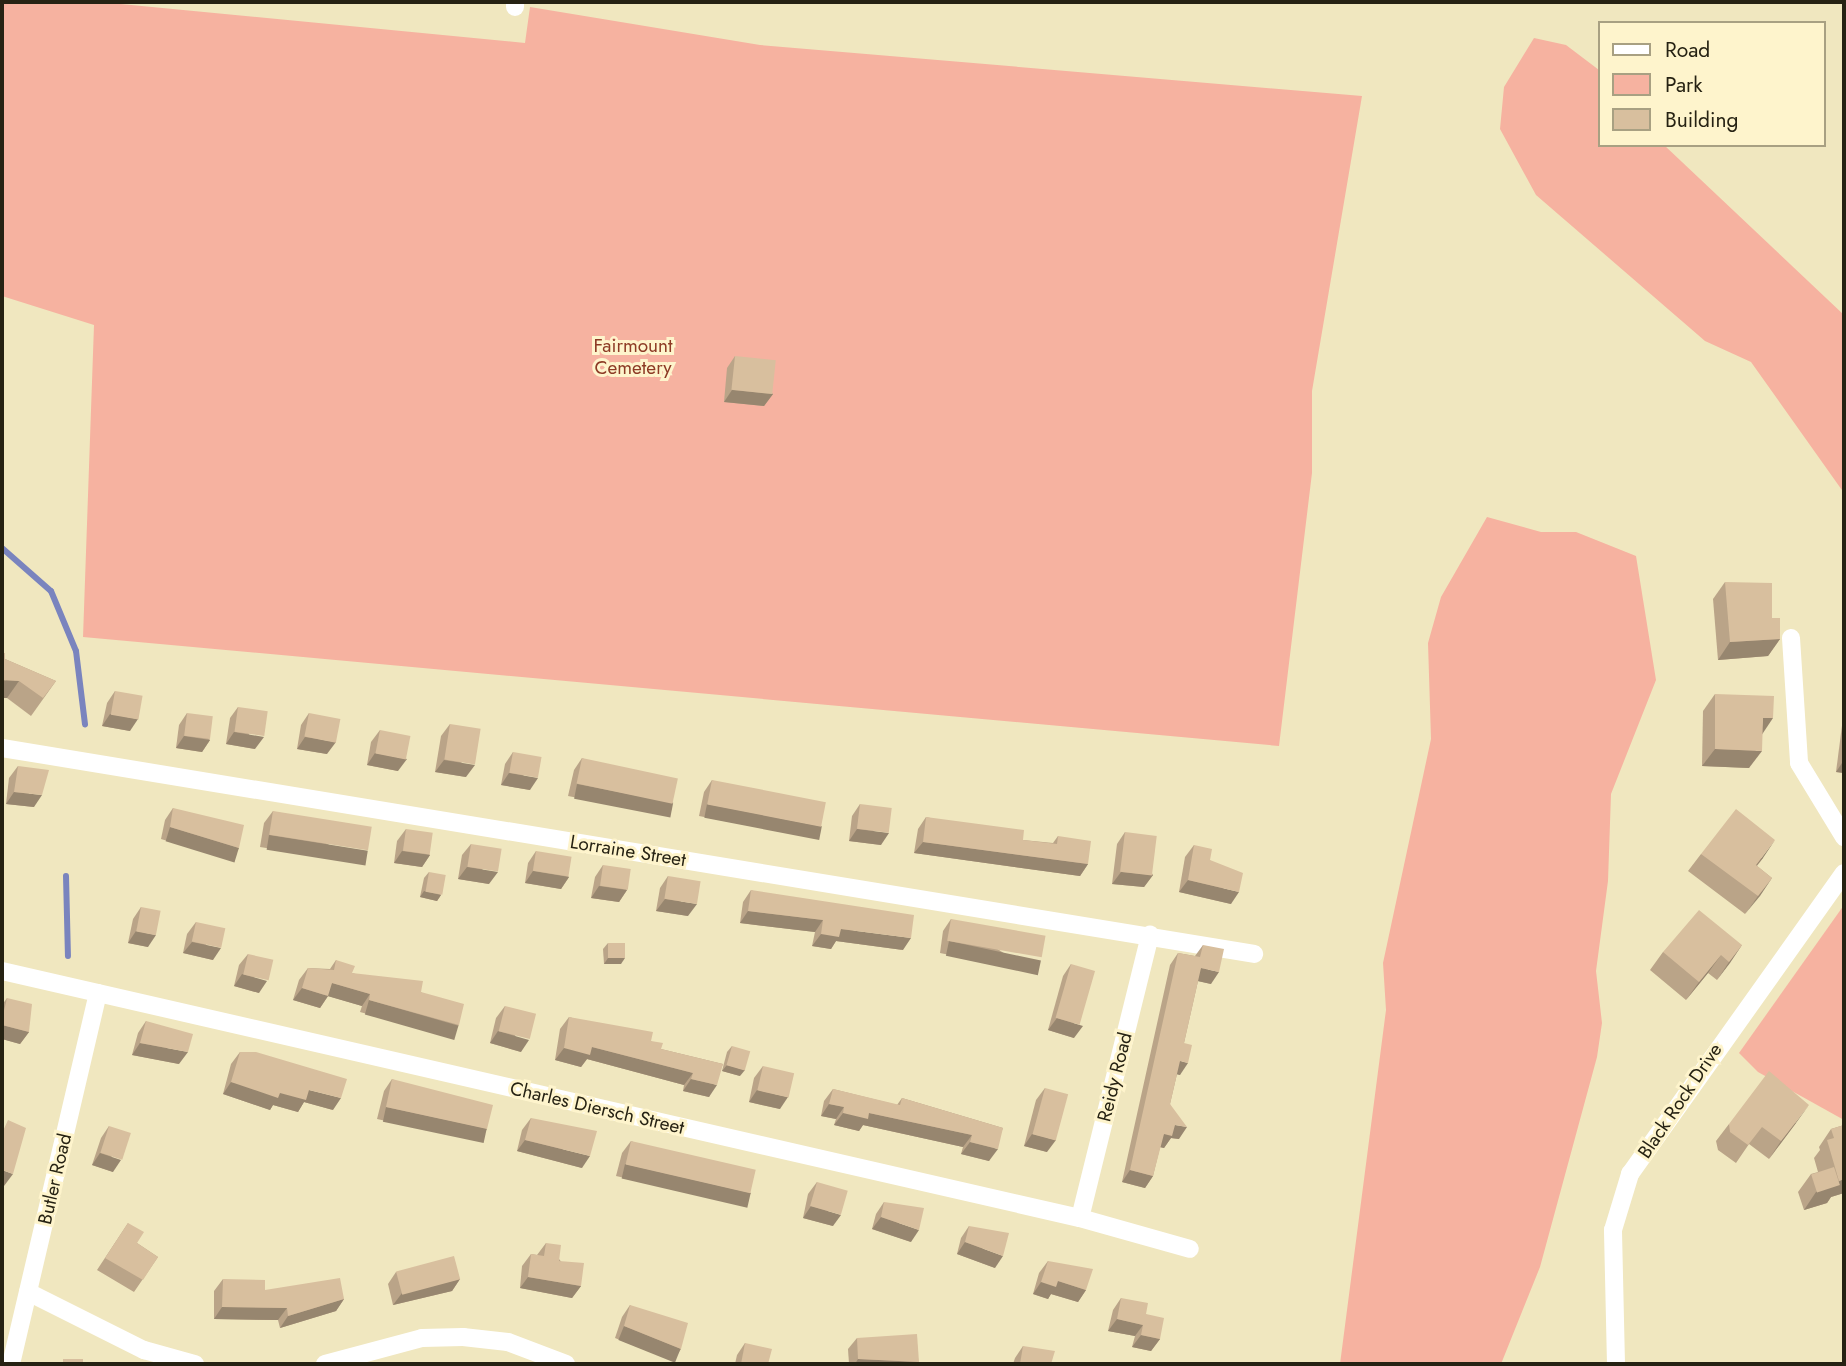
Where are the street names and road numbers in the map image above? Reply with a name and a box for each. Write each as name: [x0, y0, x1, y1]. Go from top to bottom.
street label: Lorraine Street: [569, 831, 687, 871]
street label: Reidy Road: [1093, 1030, 1137, 1124]
street label: Black Rock Drive: [1633, 1039, 1727, 1163]
street label: Charles Diersch Street: [508, 1077, 686, 1139]
street label: Butler Road: [33, 1131, 77, 1227]

